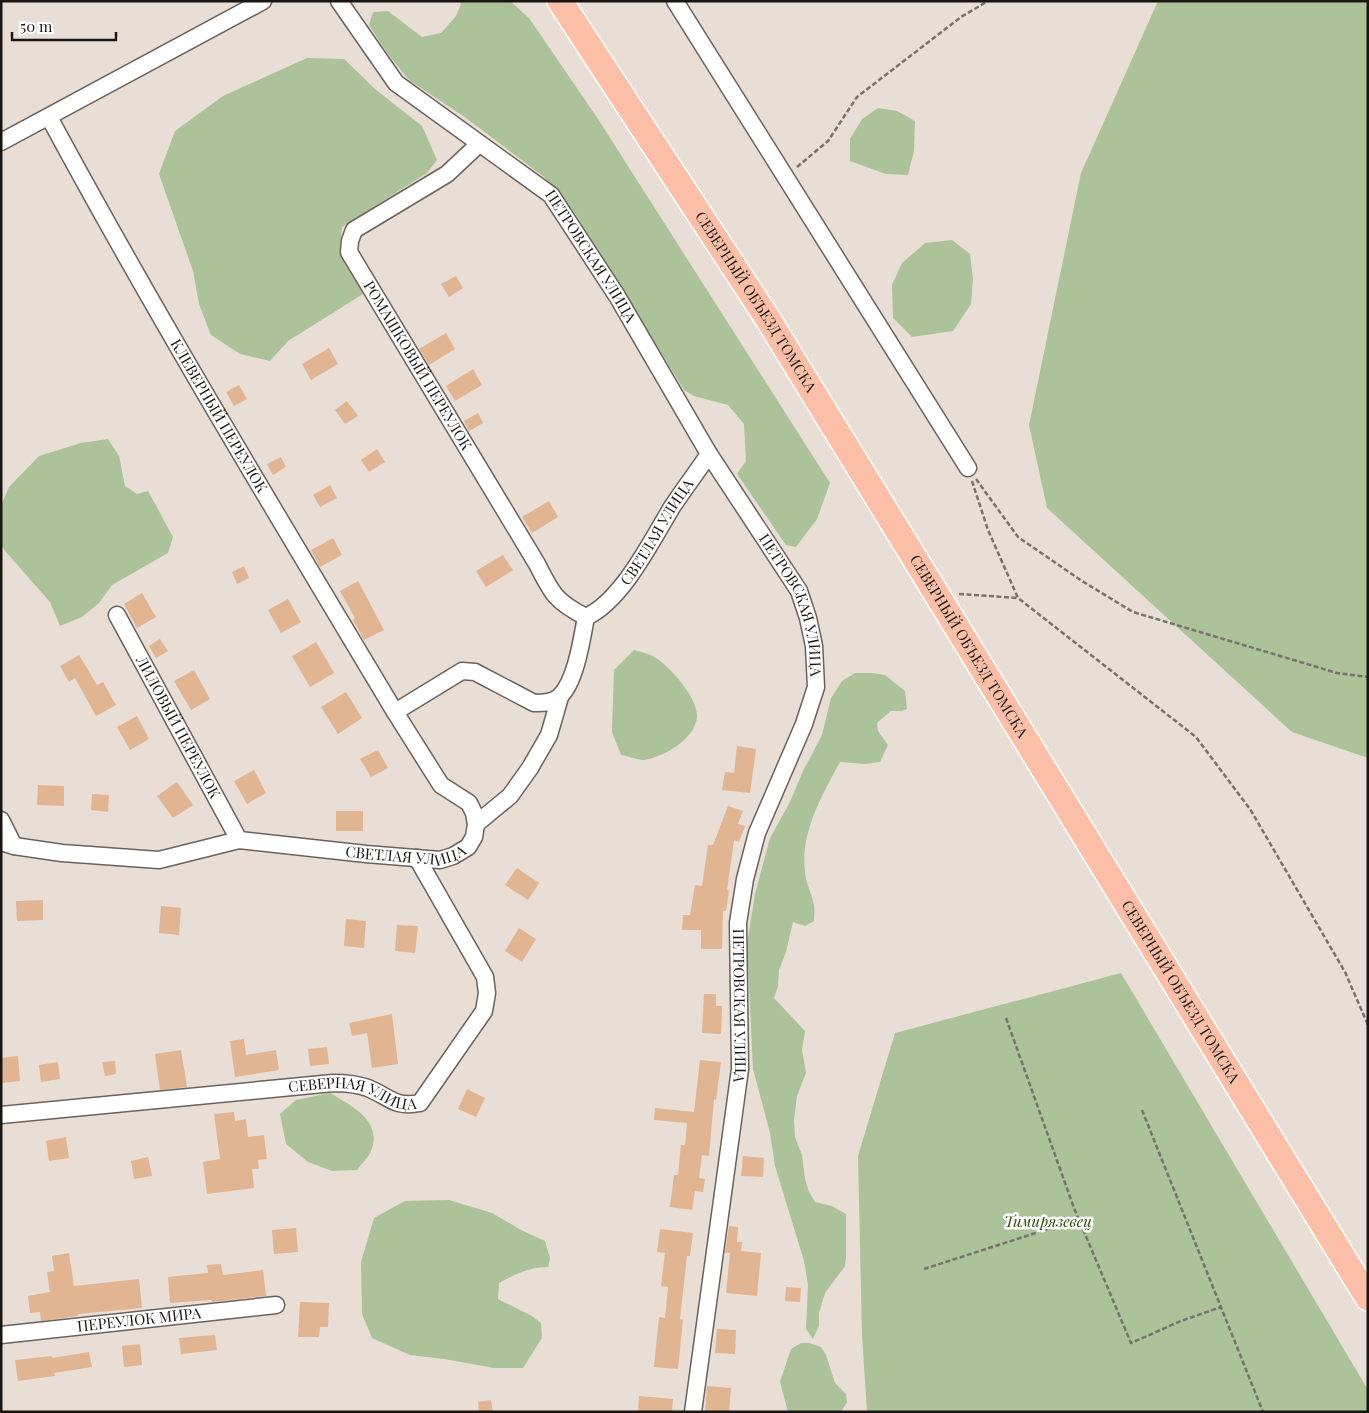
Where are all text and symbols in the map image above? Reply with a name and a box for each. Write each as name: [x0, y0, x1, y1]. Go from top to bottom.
scale bar: [12, 10, 116, 42]
text: 50 m: [20, 16, 53, 36]
street label: ПЕТРОВСКАЯ УЛИЦА: [541, 186, 642, 326]
street label: СЕВЕРНЫЙ ОБЪЕЗД ТОМСКА: [691, 207, 822, 396]
street label: РОМАШКОВЫЙ ПЕРЕУЛОК: [360, 277, 477, 454]
street label: КЛЕВЕРНЫЙ ПЕРЕУЛОК: [167, 335, 273, 496]
street label: СВЕТЛАЯ УЛИЦА: [615, 474, 698, 589]
street label: ПЕТРОВСКАЯ УЛИЦА: [755, 529, 826, 677]
street label: СЕВЕРНЫЙ ОБЪЕЗД ТОМСКА: [906, 551, 1033, 742]
street label: ЛИЛОВЫЙ ПЕРЕУЛОК: [132, 651, 226, 802]
street label: СВЕТЛАЯ УЛИЦА: [345, 839, 470, 870]
street label: СЕВЕРНЫЙ ОБЪЕЗД ТОМСКА: [1118, 896, 1245, 1087]
street label: ПЕТРОВСКАЯ УЛИЦА: [729, 928, 751, 1085]
street label: СЕВЕРНАЯ УЛИЦА: [287, 1072, 418, 1114]
park label: Тимирязевец: [1004, 1211, 1092, 1231]
street label: ПЕРЕУЛОК МИРА: [76, 1302, 203, 1336]

